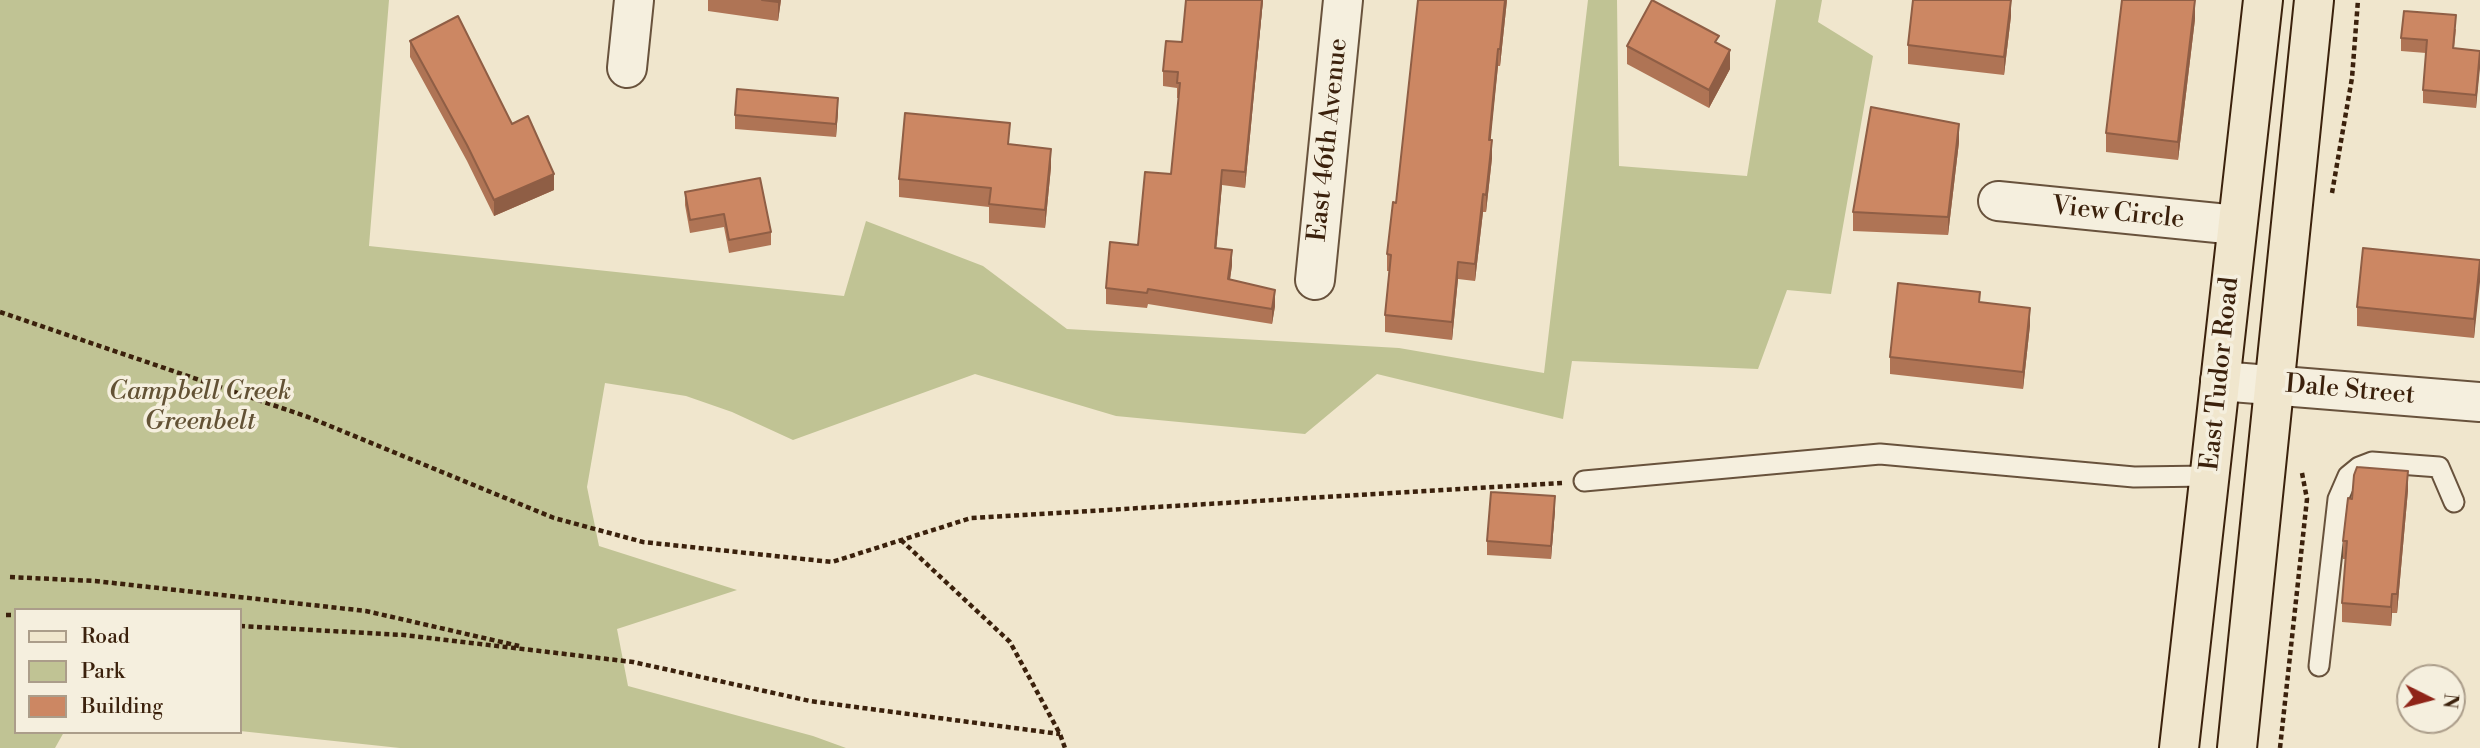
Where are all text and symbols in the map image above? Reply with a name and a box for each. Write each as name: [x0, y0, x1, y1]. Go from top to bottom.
street label: East 46th Avenue: [1303, 37, 1355, 243]
street label: View Circle: [2050, 192, 2186, 236]
street label: East Tudor Road: [2195, 276, 2247, 472]
street label: Dale Street: [2284, 370, 2416, 412]
park label: Campbell Creek Greenbelt: [109, 377, 291, 438]
legend: [14, 608, 242, 734]
text: Road: [81, 624, 130, 650]
text: Park: [81, 659, 125, 685]
north arrow: [2396, 664, 2466, 734]
text: N: [2437, 692, 2463, 710]
text: Building: [81, 694, 163, 720]

